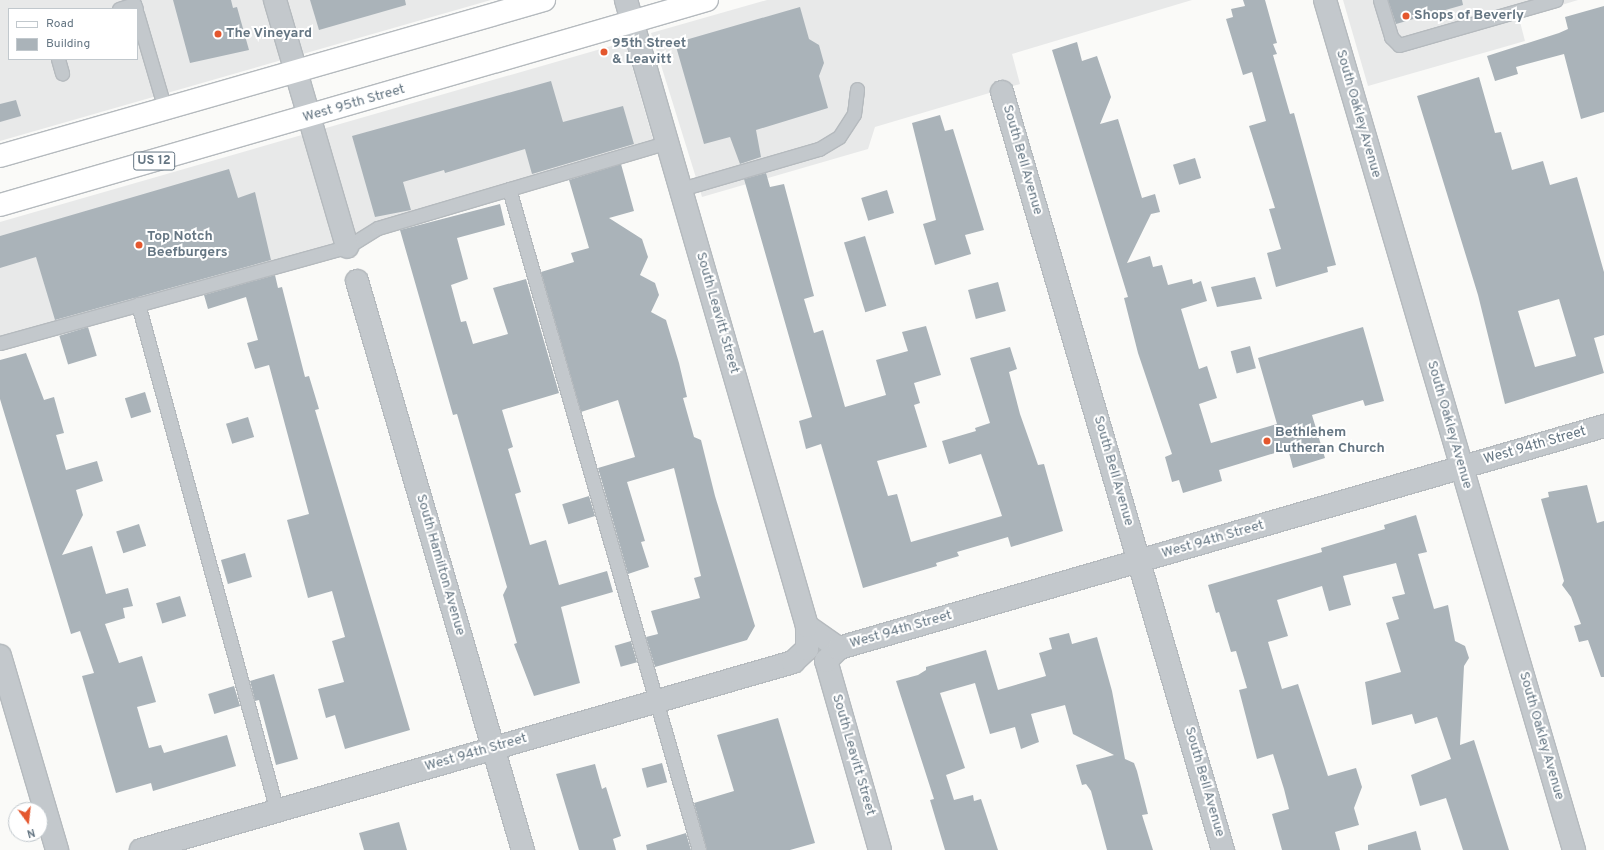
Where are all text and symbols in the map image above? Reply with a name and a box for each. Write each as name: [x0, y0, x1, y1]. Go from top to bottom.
legend: [8, 8, 138, 60]
place label: Shops of Beverly: [1414, 8, 1524, 24]
marker: Shops of Beverly: [1401, 11, 1411, 21]
text: Road: [46, 16, 74, 32]
place label: The Vineyard: [226, 26, 313, 42]
marker: The Vineyard: [213, 29, 223, 39]
text: Building: [46, 36, 90, 52]
place label: 95th Street & Leavitt: [612, 36, 686, 68]
marker: 95th Street & Leavitt: [599, 47, 609, 57]
street label: South Oakley Avenue: [1332, 48, 1384, 180]
street label: West 95th Street: [301, 81, 407, 127]
street label: South Bell Avenue: [998, 103, 1046, 217]
road number: US 12: [133, 150, 175, 172]
place label: Top Notch Beefburgers: [147, 229, 228, 262]
marker: Top Notch Beefburgers: [134, 240, 144, 250]
street label: South Leavitt Street: [692, 250, 742, 376]
street label: South Oakley Avenue: [1423, 359, 1475, 491]
street label: South Bell Avenue: [1089, 414, 1137, 528]
street label: West 94th Street: [1482, 423, 1588, 469]
place label: Bethlehem Lutheran Church: [1275, 425, 1385, 458]
marker: Bethlehem Lutheran Church: [1262, 436, 1272, 446]
street label: South Hamilton Avenue: [412, 492, 468, 638]
street label: West 94th Street: [1160, 517, 1266, 563]
street label: West 94th Street: [848, 607, 954, 653]
street label: South Oakley Avenue: [1515, 670, 1567, 802]
street label: South Leavitt Street: [828, 692, 878, 818]
street label: South Bell Avenue: [1180, 725, 1228, 839]
street label: West 94th Street: [423, 730, 529, 776]
north arrow: [8, 802, 48, 842]
text: N: [25, 825, 36, 840]

